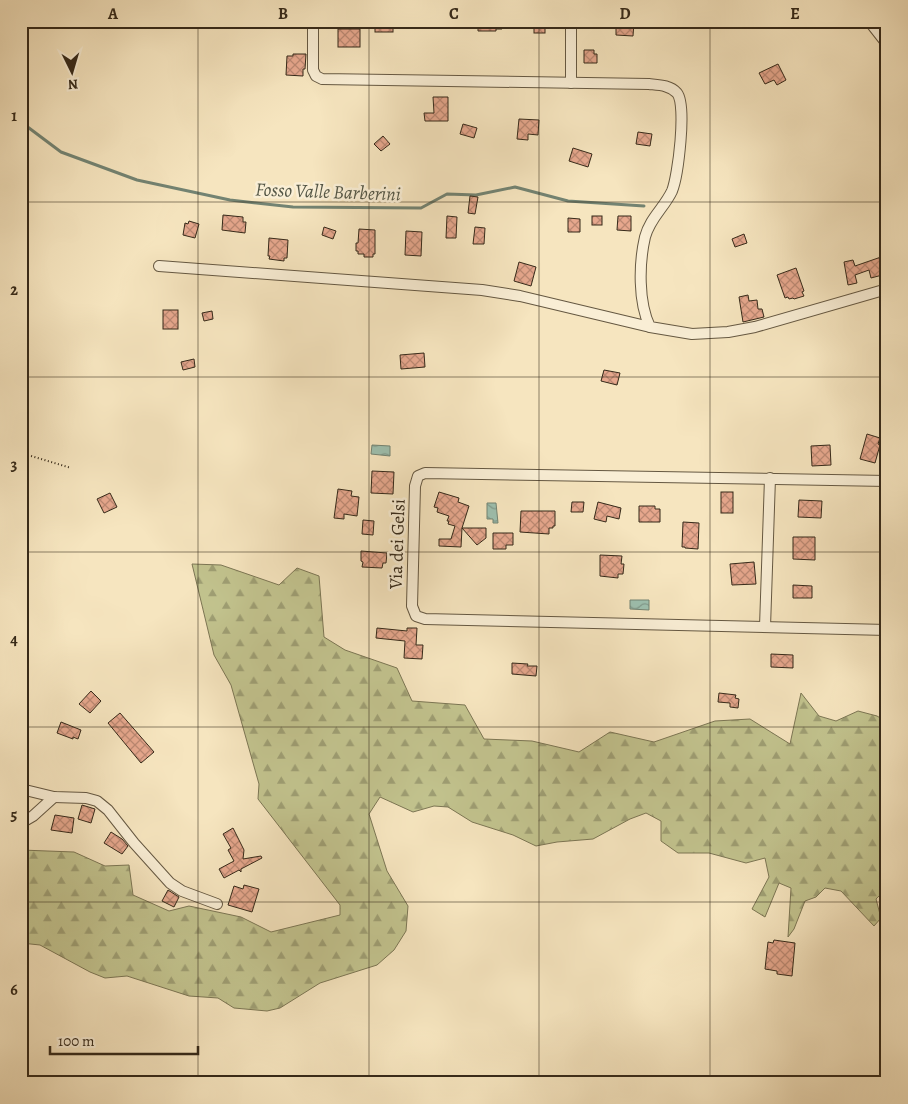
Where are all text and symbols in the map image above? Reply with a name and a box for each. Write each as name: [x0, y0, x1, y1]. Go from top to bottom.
text: A: [107, 3, 119, 25]
text: B: [278, 3, 288, 25]
text: C: [449, 3, 459, 25]
text: D: [619, 3, 631, 25]
text: E: [790, 3, 800, 25]
north arrow: [48, 48, 98, 98]
text: N: [67, 75, 79, 94]
text: 1: [11, 105, 17, 127]
water label: Fosso Valle Barberini: [255, 176, 401, 208]
text: 2: [10, 279, 18, 301]
text: 3: [11, 454, 18, 476]
street label: Via dei Gelsi: [383, 499, 411, 590]
text: 4: [10, 629, 18, 651]
text: 5: [11, 804, 18, 826]
text: 6: [10, 979, 18, 1001]
scale bar: [50, 1024, 198, 1056]
text: 100 m: [58, 1031, 95, 1051]

